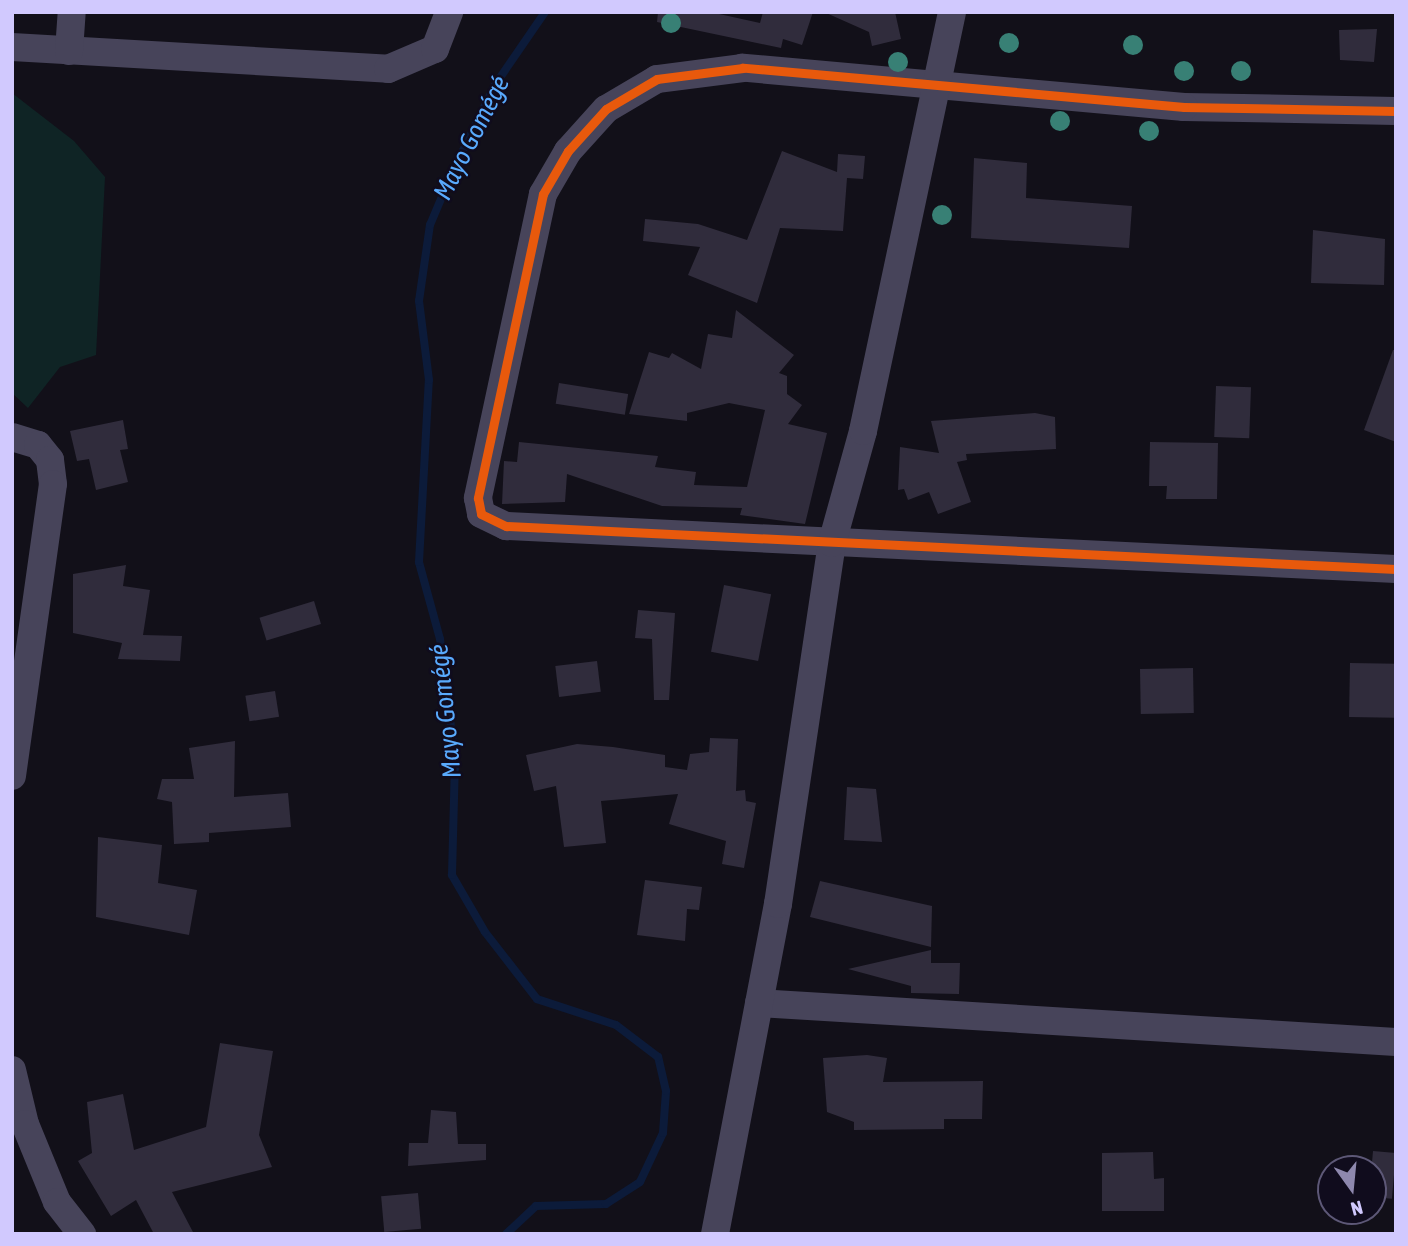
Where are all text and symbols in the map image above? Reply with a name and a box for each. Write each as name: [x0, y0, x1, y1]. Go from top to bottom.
water label: Mayo Gomégé: [427, 71, 517, 205]
water label: Mayo Gomégé: [423, 642, 469, 780]
north arrow: [1317, 1155, 1387, 1225]
text: N: [1349, 1196, 1365, 1220]

